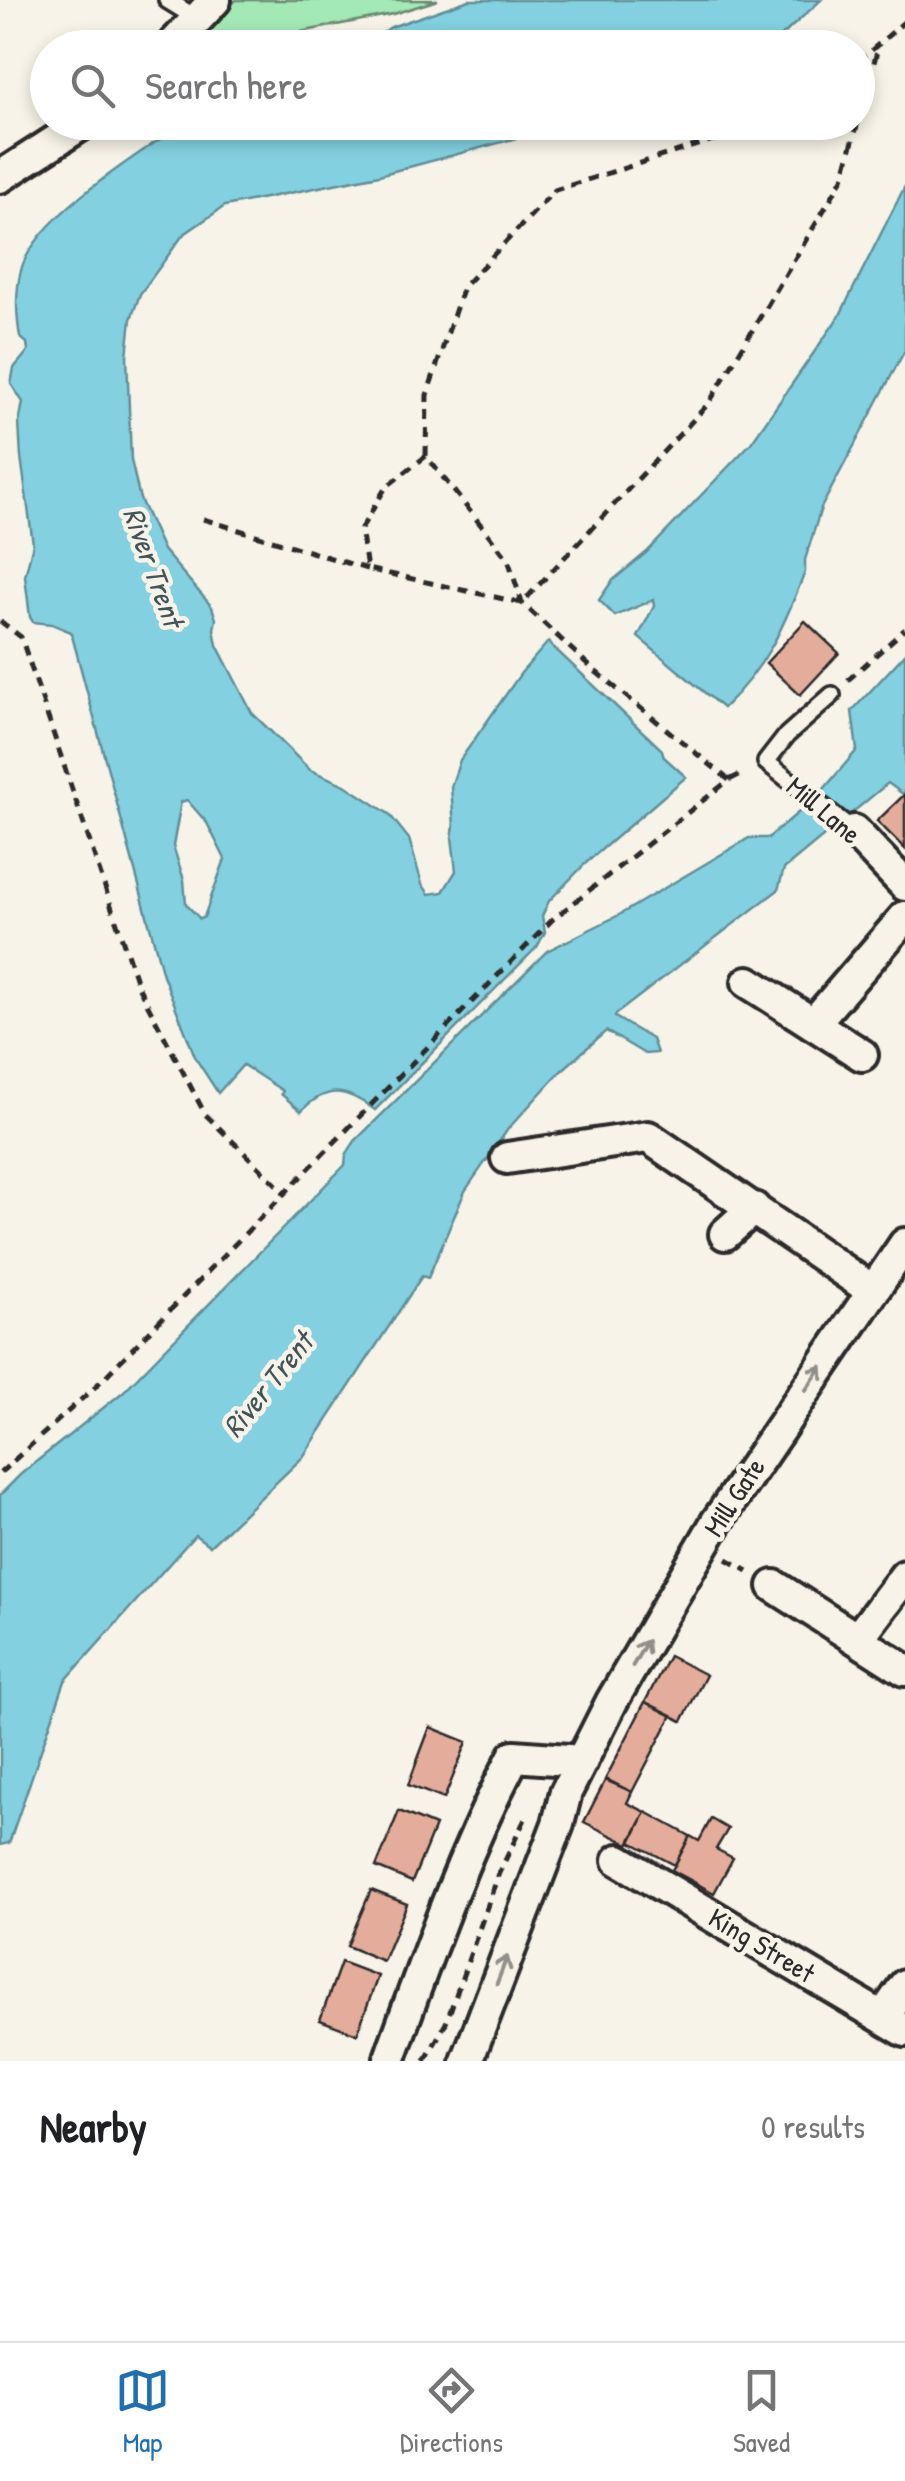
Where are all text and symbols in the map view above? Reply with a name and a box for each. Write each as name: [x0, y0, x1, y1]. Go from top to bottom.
search box: [30, 30, 875, 140]
icon: search: [65, 58, 120, 113]
text: Search here: [145, 59, 307, 111]
water label: River Trent: [114, 501, 196, 636]
street label: Mill Lane: [779, 768, 869, 852]
water label: River Trent: [213, 1320, 325, 1445]
one-way arrow: [803, 1365, 824, 1393]
street label: Mill Gate: [694, 1450, 774, 1544]
one-way arrow: [630, 1639, 650, 1668]
street label: King Street: [702, 1898, 823, 1992]
one-way arrow: [494, 1955, 512, 1986]
text: Nearby: [40, 2098, 147, 2155]
text: 0 results: [761, 2105, 865, 2148]
tab: Map: [115, 2363, 170, 2461]
tab: Directions: [400, 2363, 503, 2461]
tab: Saved: [733, 2363, 790, 2461]

